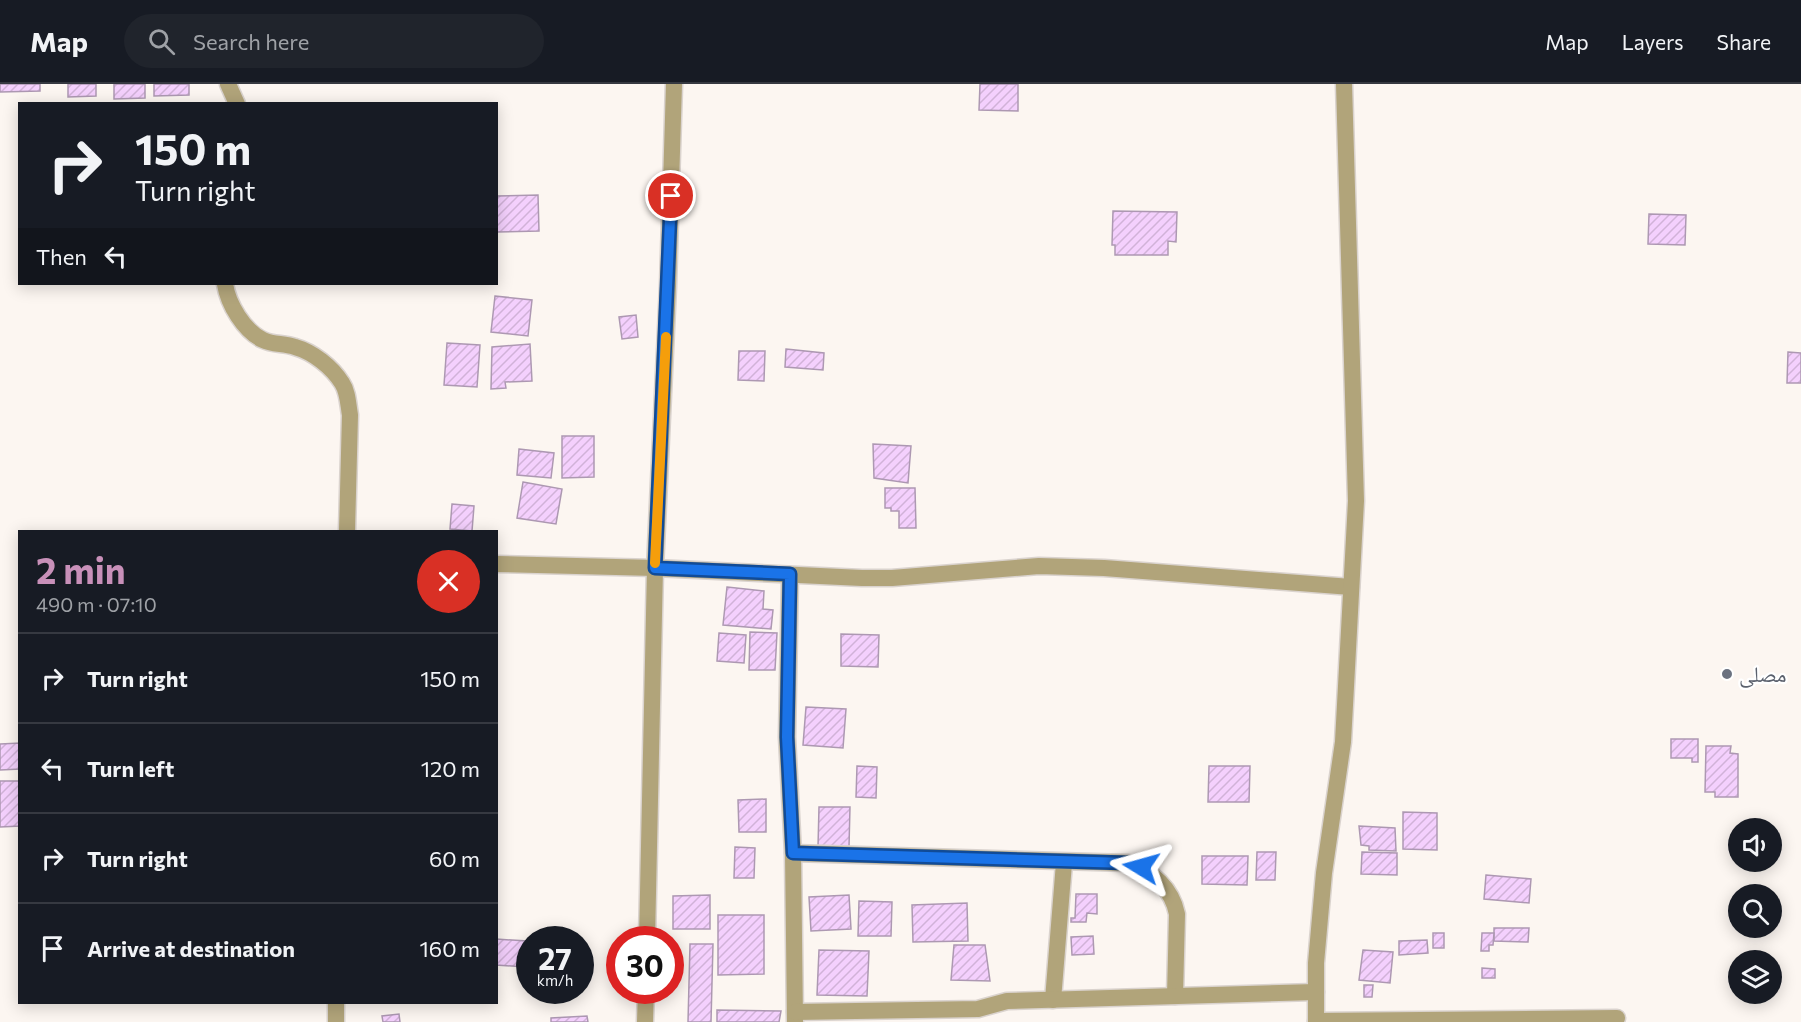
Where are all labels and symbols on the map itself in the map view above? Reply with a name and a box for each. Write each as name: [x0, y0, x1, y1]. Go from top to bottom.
pin: [645, 170, 696, 221]
place label: مصلى: [1739, 660, 1787, 688]
marker: مصلى: [1720, 667, 1734, 681]
position arrow: [1109, 835, 1173, 899]
speed limit sign: 30: [606, 926, 684, 1004]

